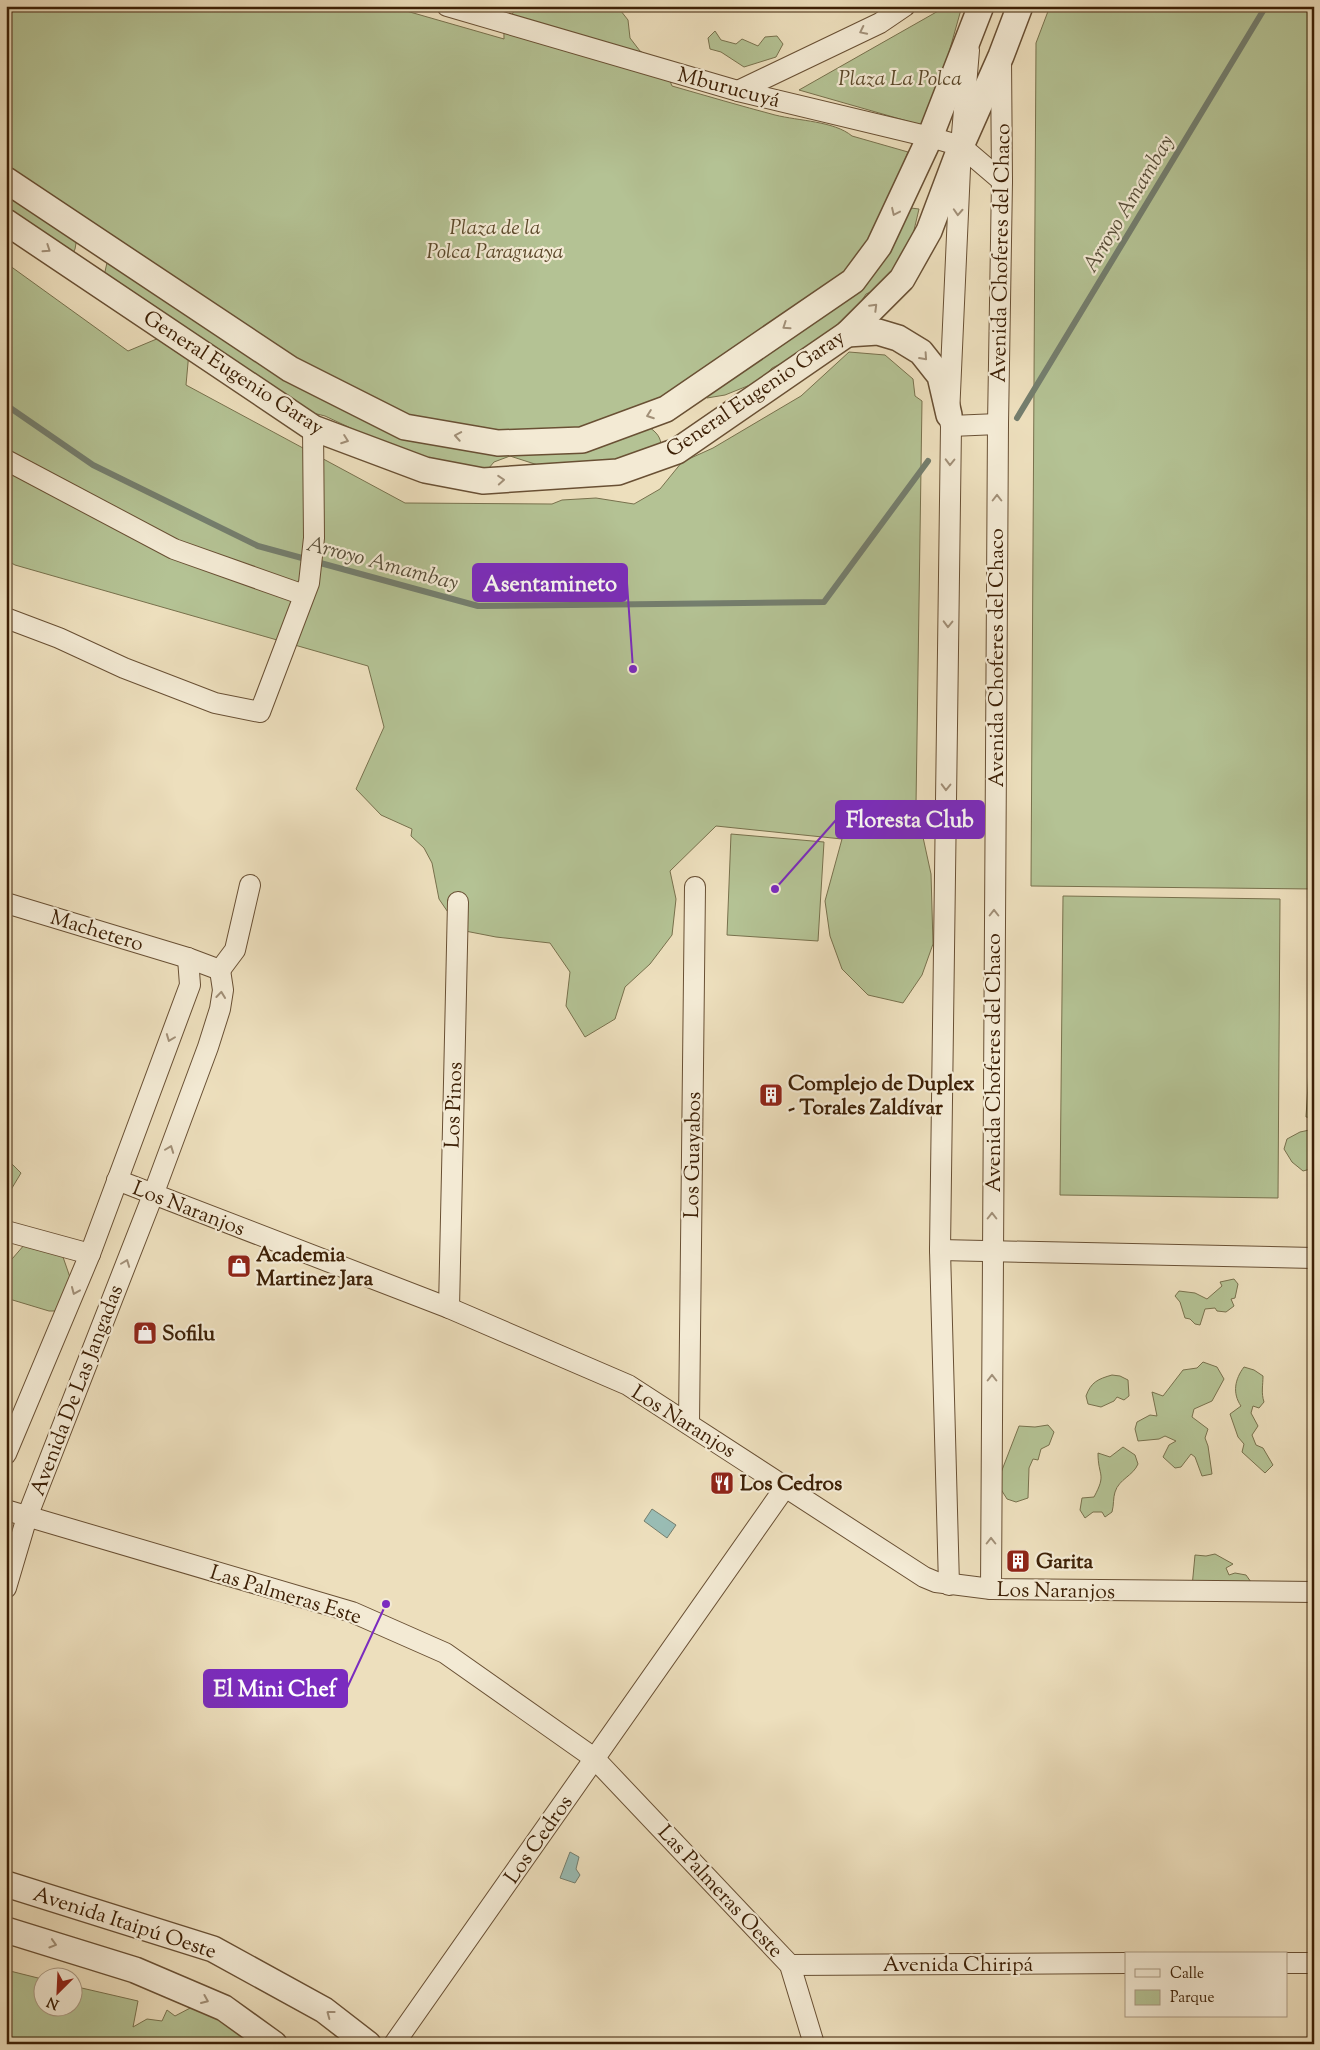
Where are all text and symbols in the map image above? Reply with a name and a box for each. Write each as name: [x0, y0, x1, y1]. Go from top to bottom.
one-way arrow: [859, 24, 868, 35]
street label: Mburucuyá: [674, 61, 783, 117]
park label: Plaza La Polca: [838, 65, 962, 95]
street label: Avenida Choferes del Chaco: [985, 123, 1019, 383]
water label: Arroyo Amambay: [1076, 129, 1183, 280]
one-way arrow: [891, 206, 901, 215]
one-way arrow: [953, 209, 964, 217]
park label: Plaza de la Polca Paraguaya: [427, 214, 564, 268]
one-way arrow: [41, 243, 50, 252]
one-way arrow: [868, 303, 877, 312]
street label: General Eugenio Garay: [137, 304, 330, 444]
one-way arrow: [782, 320, 791, 329]
street label: General Eugenio Garay: [661, 323, 852, 466]
one-way arrow: [918, 351, 927, 360]
one-way arrow: [646, 409, 655, 419]
one-way arrow: [453, 432, 462, 442]
one-way arrow: [340, 434, 349, 444]
one-way arrow: [945, 458, 955, 466]
one-way arrow: [497, 475, 505, 486]
one-way arrow: [992, 494, 1002, 502]
street label: Avenida Choferes del Chaco: [983, 528, 1013, 788]
water label: Arroyo Amambay: [303, 529, 462, 601]
callout: Asentamineto: [473, 564, 627, 601]
text: Asentamineto: [483, 570, 617, 602]
one-way arrow: [943, 621, 953, 629]
one-way arrow: [941, 784, 951, 791]
callout: Floresta Club: [836, 801, 984, 838]
text: Floresta Club: [846, 806, 974, 838]
street label: Machetero: [46, 904, 147, 960]
one-way arrow: [989, 909, 999, 916]
street label: Avenida Choferes del Chaco: [980, 933, 1010, 1193]
one-way arrow: [215, 991, 226, 999]
one-way arrow: [166, 1033, 176, 1042]
street label: Los Pinos: [439, 1061, 471, 1149]
place label: Complejo de Duplex - Torales Zaldívar: [788, 1070, 975, 1124]
building icon: Complejo de Duplex - Torales Zaldívar: [758, 1082, 784, 1108]
street label: Los Guayabos: [678, 1091, 710, 1219]
one-way arrow: [164, 1145, 174, 1154]
street label: Los Naranjos: [128, 1175, 249, 1245]
one-way arrow: [987, 1211, 997, 1219]
place label: Academia Martinez Jara: [256, 1241, 373, 1295]
shop icon: Academia Martinez Jara: [226, 1253, 252, 1279]
one-way arrow: [120, 1259, 130, 1268]
street label: Avenida De Las Jangadas: [24, 1281, 132, 1501]
one-way arrow: [70, 1286, 81, 1295]
shop icon: Sofilu: [132, 1320, 158, 1346]
place label: Sofilu: [162, 1320, 216, 1350]
one-way arrow: [987, 1374, 997, 1382]
street label: Los Naranjos: [625, 1379, 741, 1467]
restaurant icon: Los Cedros: [709, 1470, 735, 1496]
place label: Los Cedros: [740, 1470, 842, 1500]
one-way arrow: [986, 1536, 996, 1544]
building icon: Garita: [1005, 1548, 1031, 1574]
place label: Garita: [1036, 1548, 1093, 1578]
street label: Las Palmeras Este: [206, 1559, 365, 1633]
street label: Los Naranjos: [997, 1576, 1115, 1608]
callout: El Mini Chef: [204, 1670, 347, 1707]
text: El Mini Chef: [214, 1675, 338, 1707]
street label: Los Cedros: [498, 1790, 581, 1891]
street label: Las Palmeras Oeste: [650, 1819, 789, 1966]
street label: Avenida Itaipú Oeste: [29, 1880, 220, 1968]
one-way arrow: [48, 1939, 56, 1949]
street label: Avenida Chiripá: [883, 1951, 1034, 1981]
legend: [1125, 1952, 1288, 2018]
text: Calle: [1170, 1964, 1204, 1985]
north arrow: [32, 1968, 82, 2018]
text: Parque: [1170, 1988, 1214, 2009]
text: N: [44, 1991, 63, 2013]
one-way arrow: [200, 1993, 209, 2004]
one-way arrow: [327, 2012, 336, 2020]

